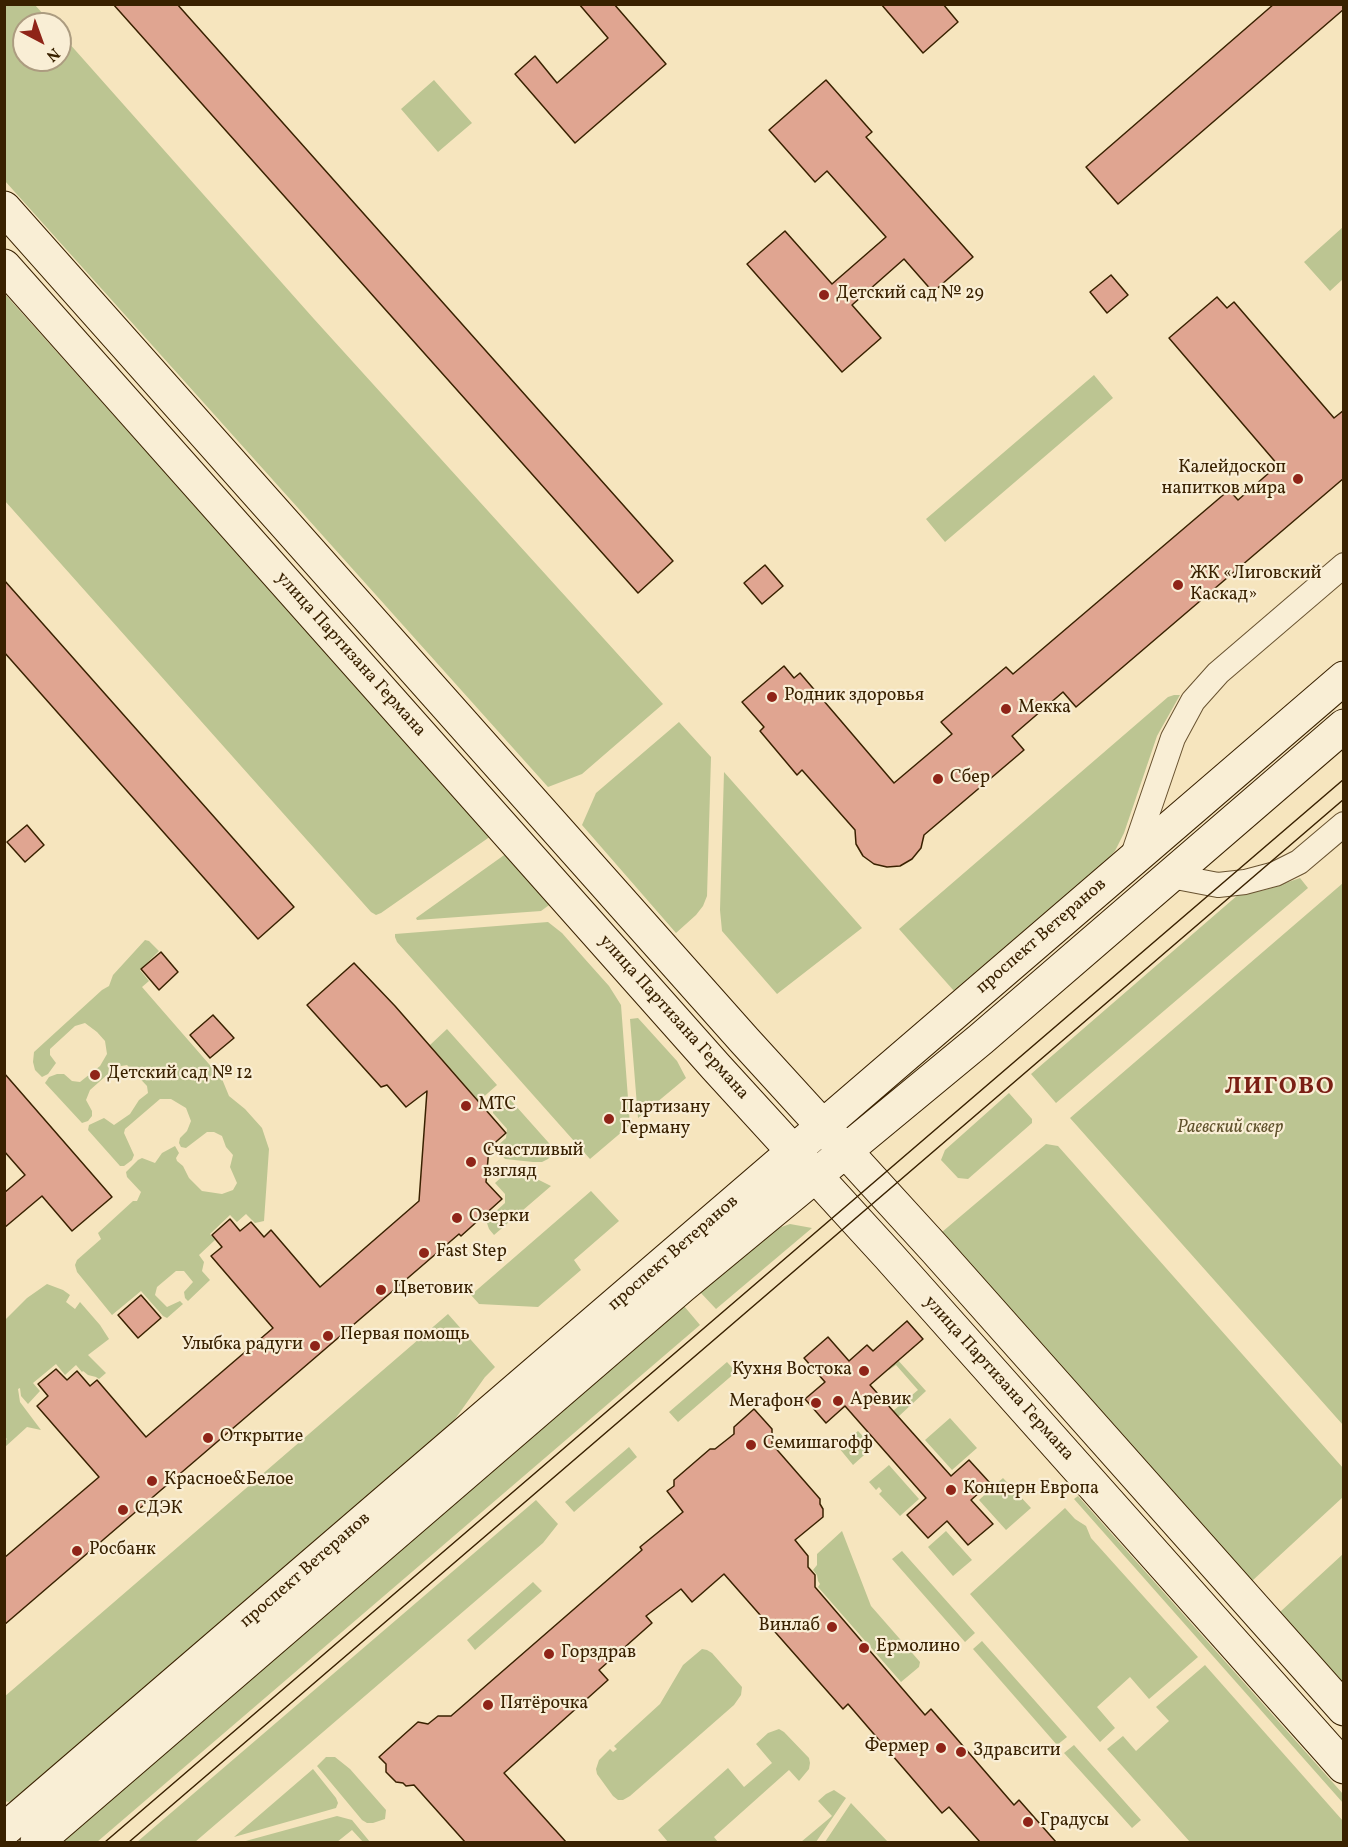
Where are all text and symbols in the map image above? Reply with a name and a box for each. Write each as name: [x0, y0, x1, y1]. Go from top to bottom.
north arrow: [12, 12, 72, 72]
text: N: [41, 42, 64, 66]
place label: Детский сад № 29: [836, 284, 984, 306]
marker: Детский сад № 29: [817, 288, 831, 302]
place label: Калейдоскоп напитков мира: [1162, 458, 1286, 500]
marker: Калейдоскоп напитков мира: [1291, 472, 1305, 486]
place label: ЖК «Лиговский Каскад»: [1190, 564, 1322, 606]
street label: улица Партизана Германа: [270, 568, 430, 742]
marker: ЖК «Лиговский Каскад»: [1171, 578, 1185, 592]
place label: Родник здоровья: [784, 686, 924, 708]
marker: Родник здоровья: [765, 690, 779, 704]
place label: Мекка: [1018, 698, 1071, 720]
marker: Мекка: [999, 702, 1013, 716]
place label: Сбер: [950, 768, 990, 790]
marker: Сбер: [931, 772, 945, 786]
street label: проспект Ветеранов: [972, 874, 1112, 1000]
street label: улица Партизана Германа: [593, 931, 753, 1105]
place label: Детский сад № 12: [107, 1064, 253, 1086]
marker: Детский сад № 12: [88, 1068, 102, 1082]
district label: ЛИГОВО: [1225, 1075, 1335, 1103]
place label: МТС: [478, 1095, 516, 1117]
place label: Партизану Герману: [621, 1098, 710, 1140]
marker: МТС: [459, 1099, 473, 1113]
marker: Партизану Герману: [602, 1112, 616, 1126]
park label: Раевский сквер: [1177, 1118, 1283, 1140]
place label: Счастливый взгляд: [483, 1141, 584, 1184]
marker: Счастливый взгляд: [464, 1155, 478, 1169]
street label: проспект Ветеранов: [604, 1191, 744, 1317]
place label: Озерки: [469, 1207, 529, 1229]
marker: Озерки: [450, 1211, 464, 1225]
place label: Fast Step: [436, 1242, 507, 1264]
marker: Fast Step: [417, 1246, 431, 1260]
place label: Цветовик: [393, 1279, 473, 1301]
marker: Цветовик: [374, 1283, 388, 1297]
street label: улица Партизана Германа: [918, 1292, 1078, 1466]
place label: Первая помощь: [340, 1325, 470, 1347]
marker: Первая помощь: [321, 1329, 335, 1343]
place label: Улыбка радуги: [182, 1335, 303, 1357]
marker: Улыбка радуги: [308, 1339, 322, 1353]
place label: Кухня Востока: [732, 1360, 852, 1382]
marker: Кухня Востока: [857, 1364, 871, 1378]
place label: Аревик: [850, 1390, 911, 1412]
place label: Мегафон: [729, 1392, 804, 1414]
marker: Аревик: [831, 1394, 845, 1408]
marker: Мегафон: [809, 1396, 823, 1410]
place label: Открытие: [220, 1427, 303, 1449]
marker: Открытие: [201, 1431, 215, 1445]
place label: Семишагофф: [763, 1434, 873, 1456]
marker: Семишагофф: [744, 1438, 758, 1452]
place label: Красное&Белое: [164, 1470, 294, 1492]
marker: Красное&Белое: [145, 1474, 159, 1488]
place label: Концерн Европа: [963, 1479, 1099, 1501]
marker: Концерн Европа: [944, 1483, 958, 1497]
place label: СДЭК: [135, 1499, 183, 1521]
marker: СДЭК: [116, 1503, 130, 1517]
street label: проспект Ветеранов: [236, 1508, 376, 1634]
place label: Росбанк: [89, 1540, 156, 1562]
marker: Росбанк: [70, 1544, 84, 1558]
place label: Винлаб: [759, 1616, 820, 1638]
marker: Винлаб: [825, 1620, 839, 1634]
place label: Ермолино: [876, 1637, 960, 1659]
marker: Ермолино: [857, 1641, 871, 1655]
place label: Горздрав: [561, 1643, 636, 1665]
marker: Горздрав: [542, 1647, 556, 1661]
place label: Пятёрочка: [500, 1694, 588, 1716]
marker: Пятёрочка: [481, 1698, 495, 1712]
place label: Фермер: [865, 1737, 929, 1759]
marker: Фермер: [934, 1741, 948, 1755]
place label: Здравсити: [973, 1741, 1061, 1763]
marker: Здравсити: [954, 1745, 968, 1759]
place label: Градусы: [1040, 1811, 1109, 1833]
marker: Градусы: [1021, 1815, 1035, 1829]

